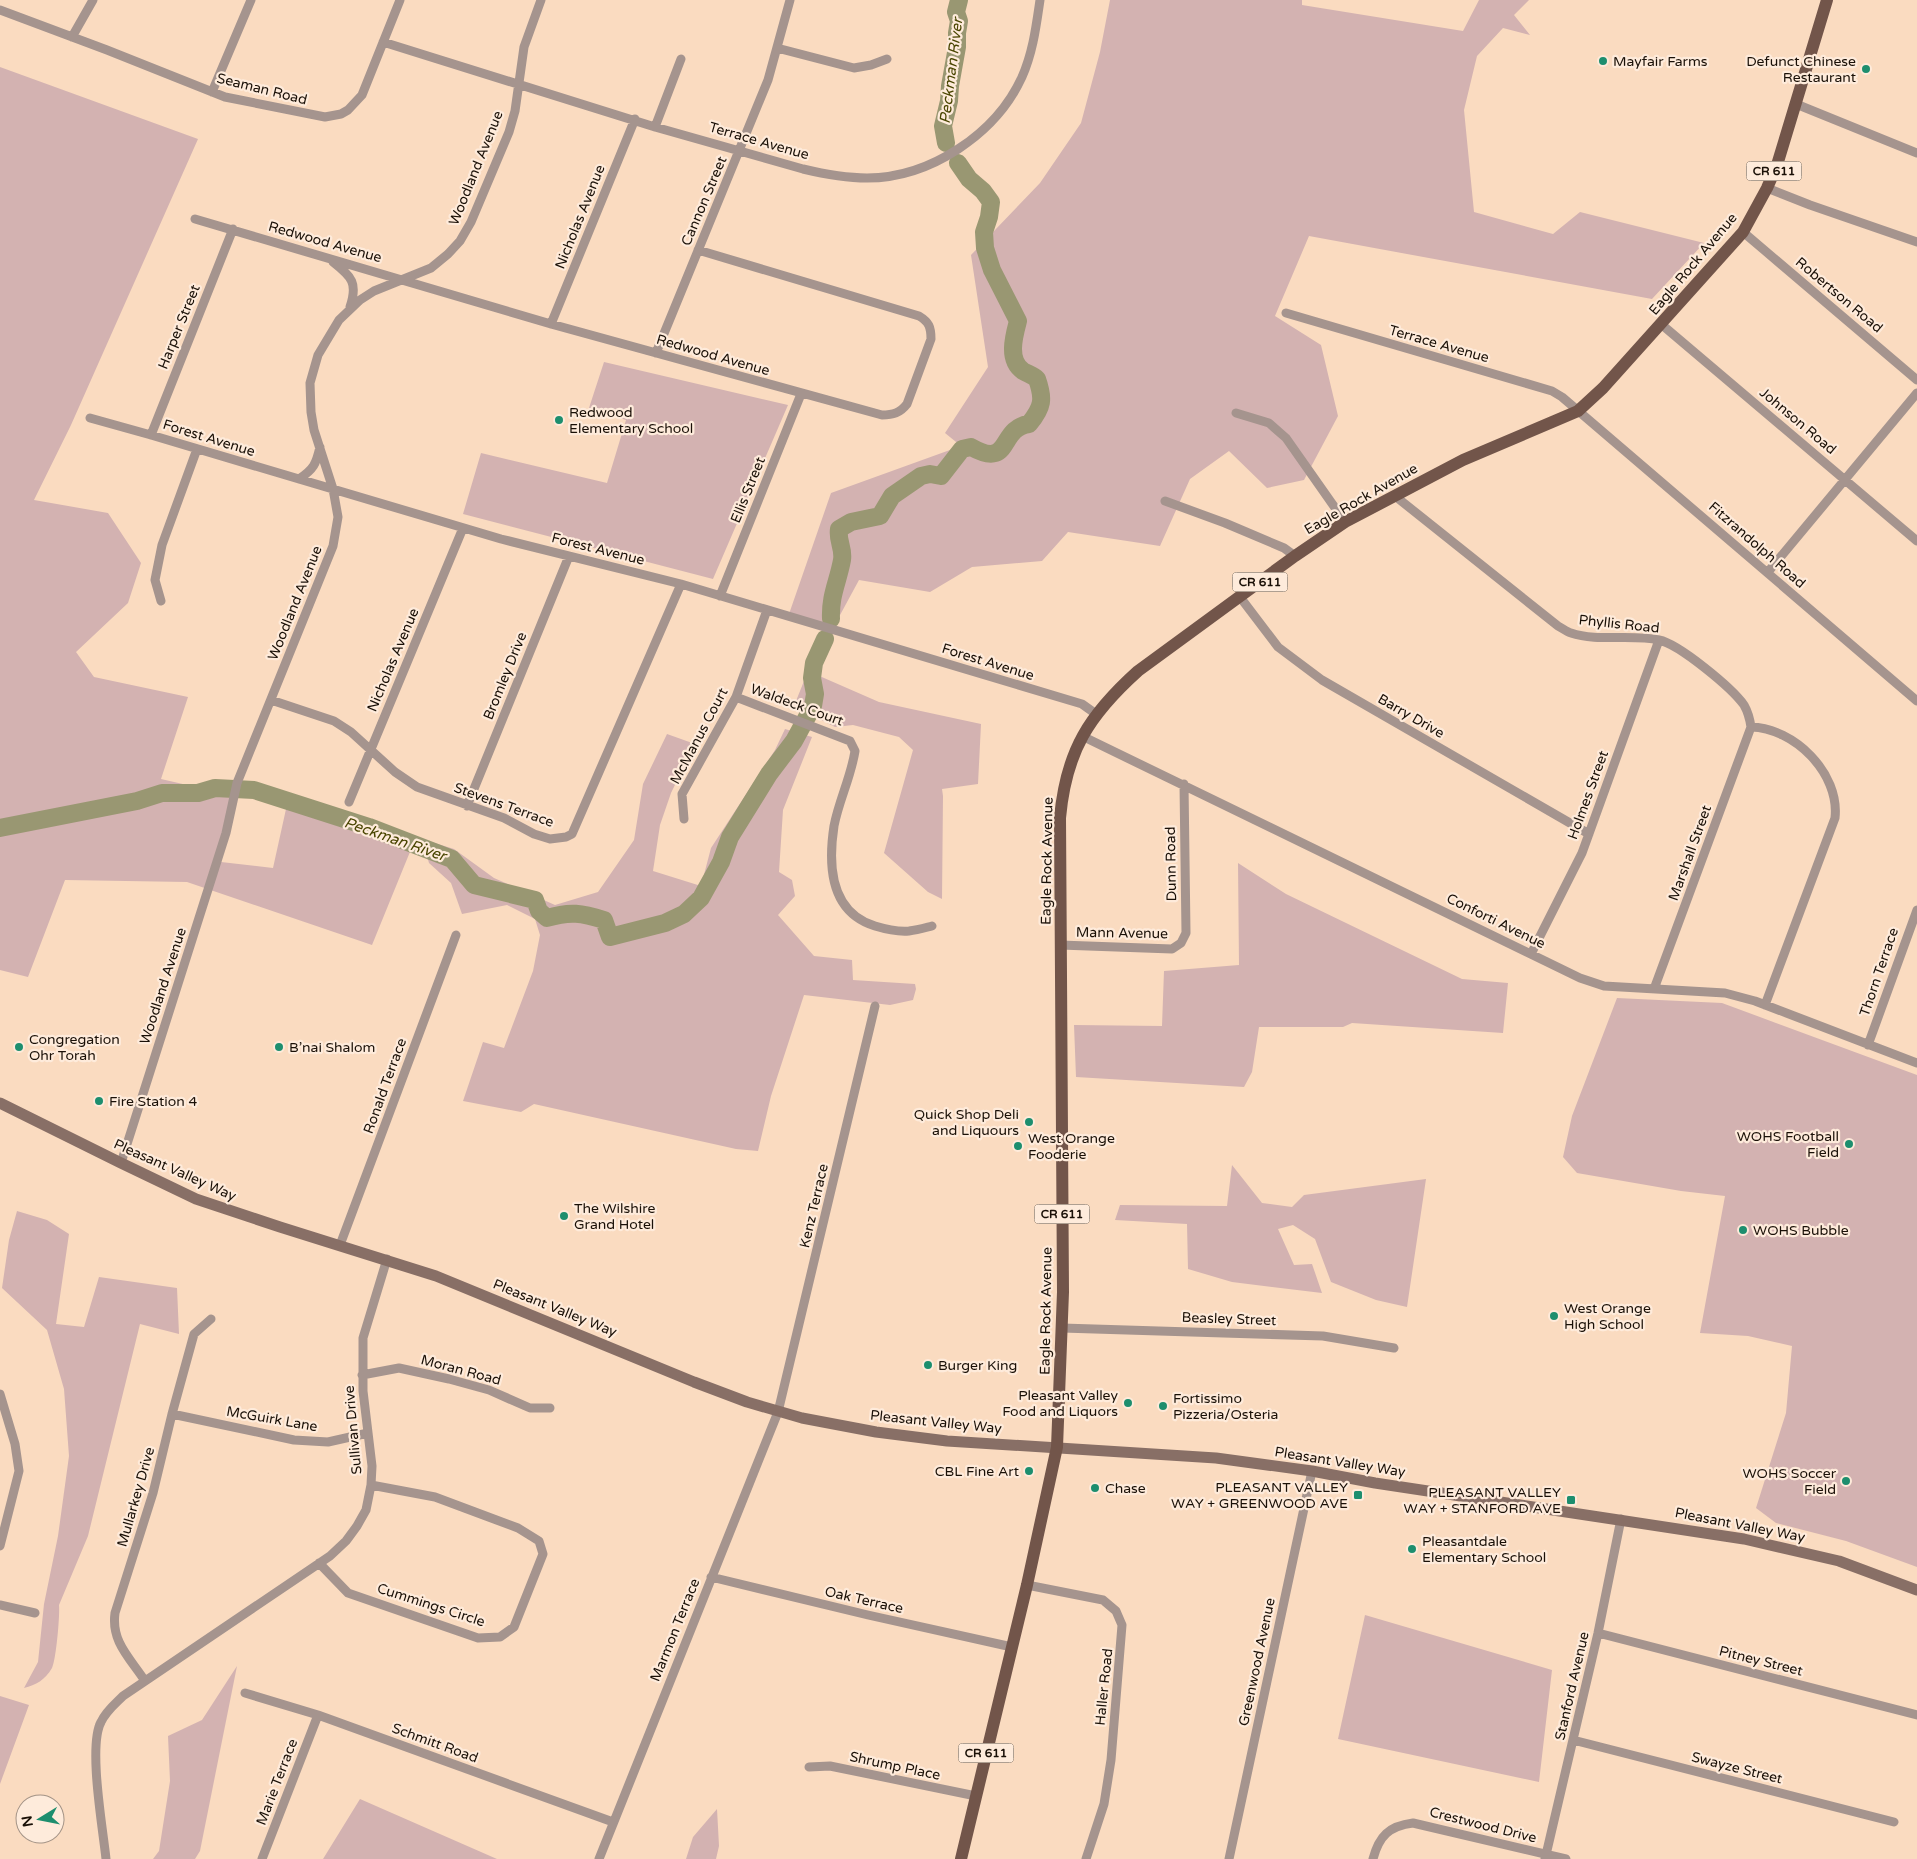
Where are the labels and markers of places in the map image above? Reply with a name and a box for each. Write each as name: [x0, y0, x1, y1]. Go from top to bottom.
place label: Mayfair Farms: [1613, 53, 1708, 70]
place label: Defunct Chinese Restaurant: [1746, 53, 1857, 86]
marker: Mayfair Farms: [1597, 55, 1609, 67]
marker: Defunct Chinese Restaurant: [1860, 63, 1872, 75]
place label: Redwood Elementary School: [569, 404, 693, 437]
marker: Redwood Elementary School: [553, 414, 565, 426]
place label: Congregation Ohr Torah: [29, 1031, 120, 1064]
place label: B’nai Shalom: [289, 1039, 375, 1056]
marker: Congregation Ohr Torah: [13, 1041, 25, 1053]
marker: B’nai Shalom: [273, 1041, 285, 1053]
place label: Fire Station 4: [109, 1093, 197, 1110]
marker: Fire Station 4: [93, 1095, 105, 1107]
place label: Quick Shop Deli and Liquours: [914, 1106, 1019, 1139]
marker: Quick Shop Deli and Liquours: [1023, 1116, 1035, 1128]
place label: WOHS Football Field: [1737, 1128, 1839, 1161]
place label: West Orange Fooderie: [1028, 1130, 1115, 1163]
marker: WOHS Football Field: [1843, 1138, 1855, 1150]
marker: West Orange Fooderie: [1012, 1140, 1024, 1152]
place label: The Wilshire Grand Hotel: [574, 1200, 655, 1233]
marker: The Wilshire Grand Hotel: [558, 1210, 570, 1222]
place label: WOHS Bubble: [1753, 1222, 1849, 1239]
marker: WOHS Bubble: [1737, 1224, 1749, 1236]
place label: West Orange High School: [1564, 1300, 1651, 1333]
marker: West Orange High School: [1548, 1310, 1560, 1322]
place label: Burger King: [938, 1357, 1017, 1374]
marker: Burger King: [922, 1359, 934, 1371]
place label: Pleasant Valley Food and Liquors: [1002, 1387, 1118, 1420]
place label: Fortissimo Pizzeria/Osteria: [1173, 1390, 1278, 1423]
marker: Pleasant Valley Food and Liquors: [1122, 1397, 1134, 1409]
marker: Fortissimo Pizzeria/Osteria: [1157, 1400, 1169, 1412]
place label: CBL Fine Art: [935, 1463, 1020, 1480]
marker: CBL Fine Art: [1023, 1465, 1035, 1477]
place label: WOHS Soccer Field: [1742, 1465, 1837, 1498]
marker: WOHS Soccer Field: [1840, 1475, 1852, 1487]
place label: PLEASANT VALLEY WAY + GREENWOOD AVE: [1171, 1479, 1348, 1512]
place label: Chase: [1105, 1480, 1146, 1497]
marker: Chase: [1089, 1482, 1101, 1494]
place label: PLEASANT VALLEY WAY + STANFORD AVE: [1404, 1484, 1561, 1517]
marker: PLEASANT VALLEY WAY + GREENWOOD AVE: [1352, 1489, 1364, 1501]
marker: PLEASANT VALLEY WAY + STANFORD AVE: [1565, 1494, 1577, 1506]
place label: Pleasantdale Elementary School: [1422, 1533, 1546, 1566]
marker: Pleasantdale Elementary School: [1406, 1543, 1418, 1555]

